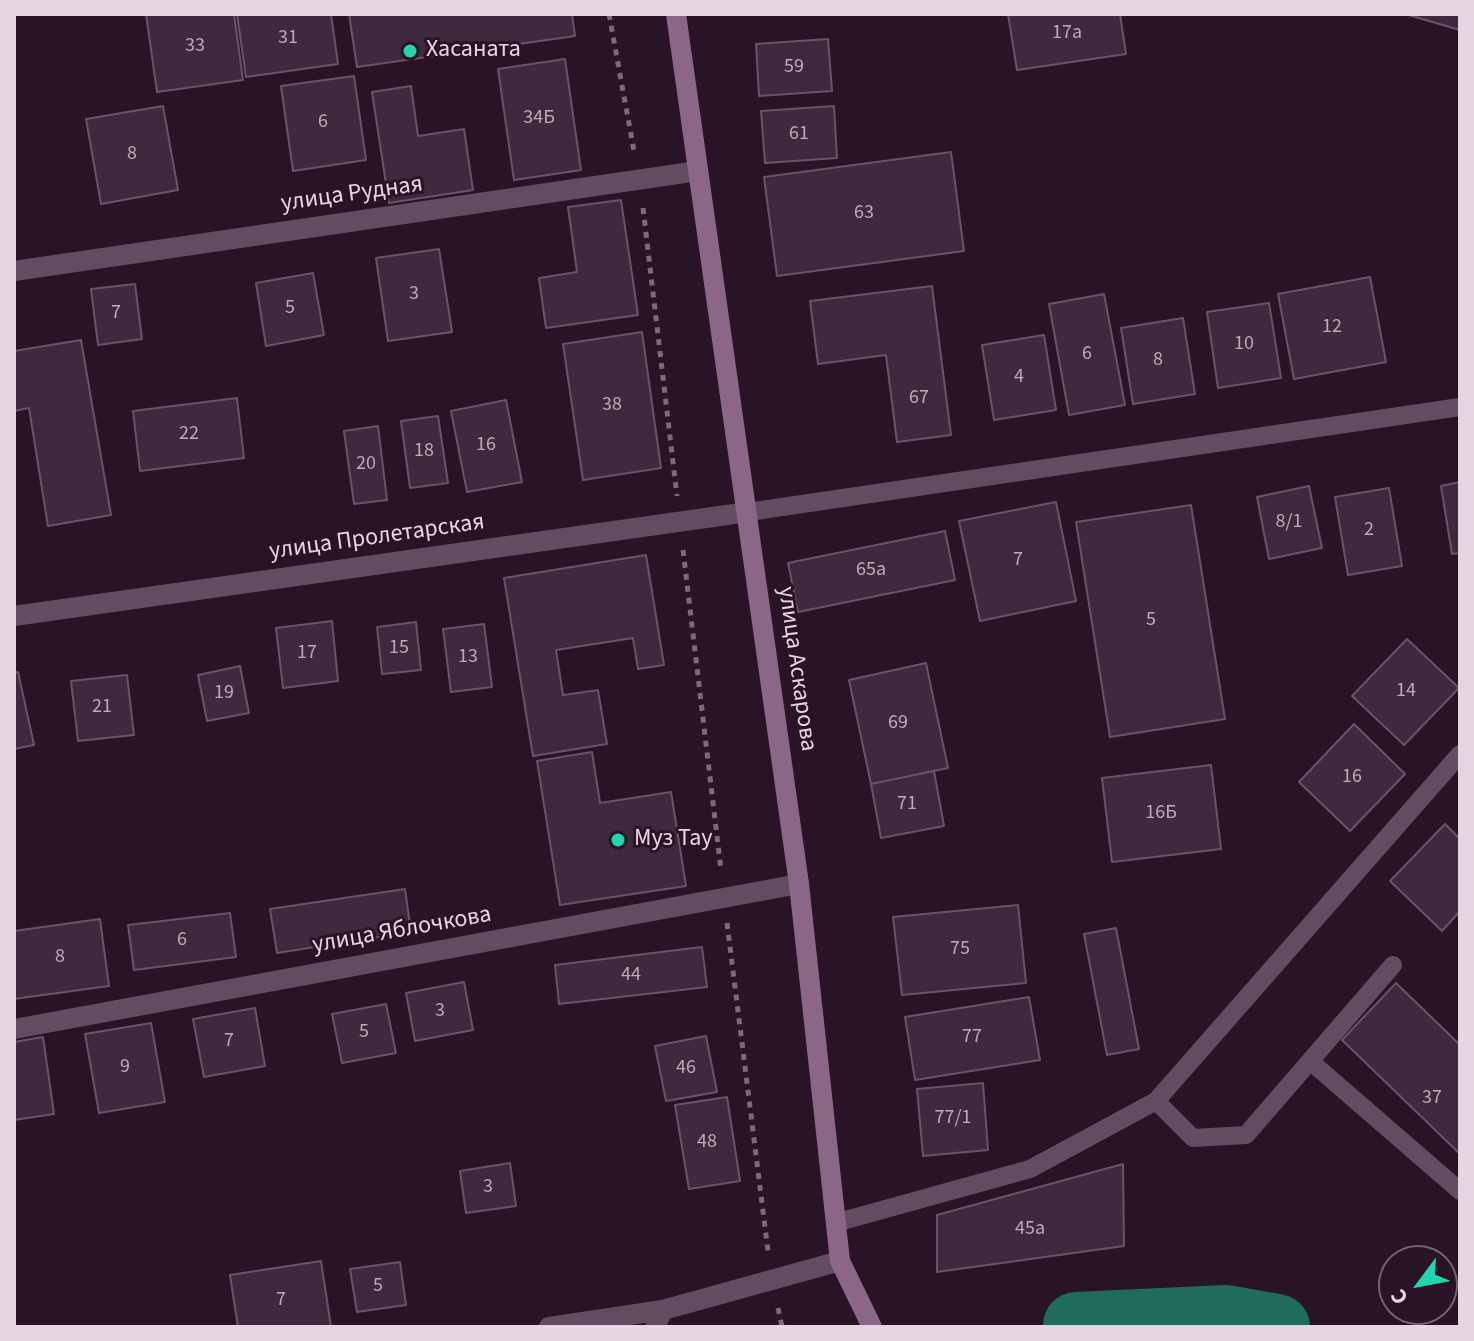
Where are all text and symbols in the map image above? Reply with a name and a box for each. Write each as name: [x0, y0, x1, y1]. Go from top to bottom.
house number: 17а: [1052, 22, 1082, 46]
house number: 31: [278, 27, 298, 51]
house number: 33: [185, 35, 205, 59]
place label: Хасаната: [426, 37, 521, 65]
marker: Хасаната: [401, 42, 419, 60]
house number: 59: [784, 56, 804, 80]
house number: 34Б: [523, 107, 555, 131]
house number: 6: [318, 111, 328, 135]
house number: 61: [789, 123, 809, 147]
house number: 8: [127, 143, 137, 167]
street label: улица Рудная: [279, 171, 425, 219]
house number: 63: [854, 202, 874, 226]
house number: 3: [409, 283, 419, 307]
house number: 5: [285, 297, 295, 321]
house number: 7: [111, 302, 121, 326]
house number: 12: [1322, 316, 1342, 340]
house number: 10: [1234, 333, 1254, 357]
house number: 6: [1082, 343, 1092, 367]
house number: 8: [1153, 349, 1163, 373]
house number: 4: [1014, 366, 1024, 390]
house number: 67: [909, 387, 929, 411]
house number: 38: [602, 394, 622, 418]
house number: 22: [179, 423, 199, 447]
house number: 16: [476, 434, 496, 458]
house number: 18: [414, 440, 434, 464]
house number: 20: [356, 453, 376, 477]
street label: улица Пролетарская: [268, 509, 486, 567]
house number: 8/1: [1276, 511, 1302, 535]
house number: 2: [1364, 519, 1374, 543]
house number: 7: [1013, 549, 1023, 573]
house number: 65а: [856, 559, 886, 583]
street label: улица Аскарова: [770, 585, 822, 753]
house number: 5: [1146, 609, 1156, 633]
house number: 15: [389, 637, 409, 661]
house number: 17: [297, 642, 317, 666]
house number: 13: [458, 646, 478, 670]
house number: 14: [1396, 680, 1416, 704]
house number: 19: [214, 682, 234, 706]
house number: 21: [92, 696, 112, 720]
house number: 69: [888, 712, 908, 736]
house number: 16: [1342, 766, 1362, 790]
house number: 71: [897, 793, 917, 817]
house number: 16Б: [1145, 802, 1177, 826]
place label: Муз Тау: [634, 826, 712, 854]
marker: Муз Тау: [609, 831, 627, 849]
street label: улица Яблочкова: [310, 901, 494, 961]
house number: 6: [177, 929, 187, 953]
house number: 75: [950, 938, 970, 962]
house number: 8: [55, 946, 65, 970]
house number: 44: [621, 964, 641, 988]
house number: 3: [435, 1000, 445, 1024]
house number: 5: [359, 1021, 369, 1045]
house number: 77: [962, 1026, 982, 1050]
house number: 7: [224, 1030, 234, 1054]
house number: 9: [120, 1056, 130, 1080]
house number: 46: [676, 1057, 696, 1081]
house number: 37: [1422, 1087, 1442, 1111]
house number: 77/1: [935, 1107, 971, 1131]
house number: 48: [697, 1131, 717, 1155]
house number: 3: [483, 1176, 493, 1200]
house number: 45а: [1015, 1218, 1045, 1242]
north arrow: [1378, 1245, 1458, 1325]
house number: 5: [373, 1275, 383, 1299]
text: С: [1382, 1283, 1416, 1311]
house number: 7: [276, 1289, 286, 1313]

